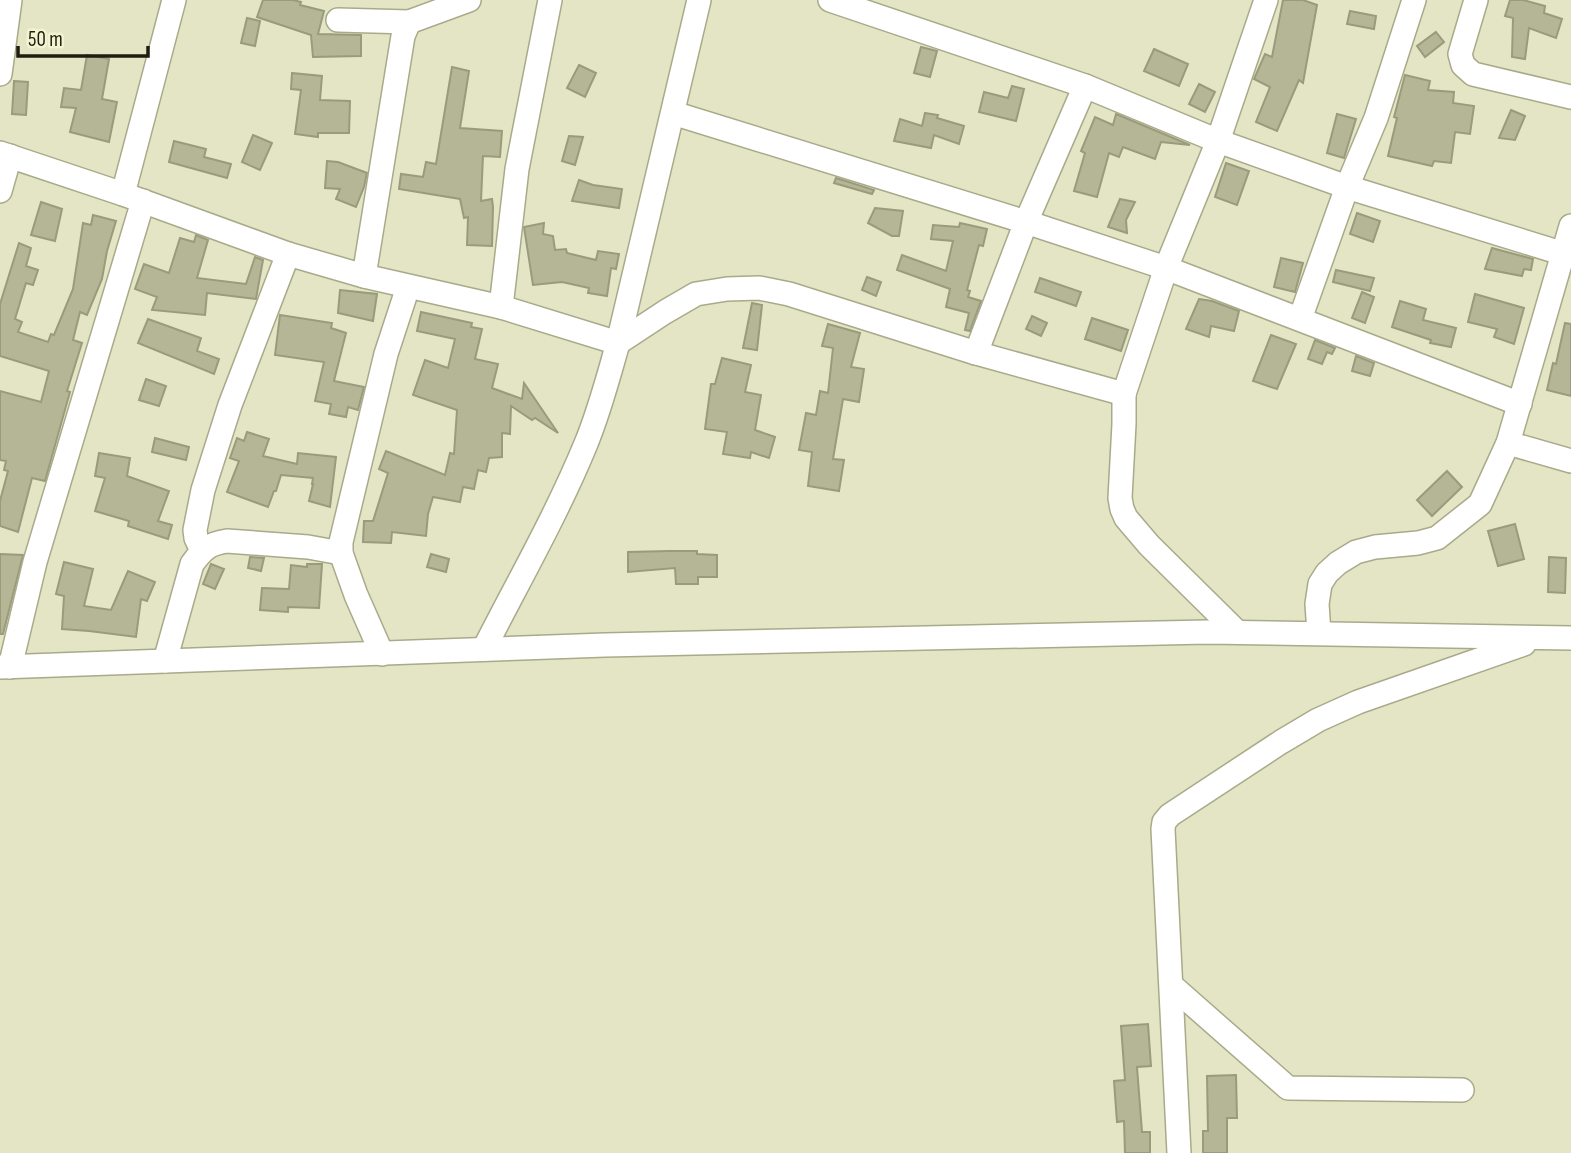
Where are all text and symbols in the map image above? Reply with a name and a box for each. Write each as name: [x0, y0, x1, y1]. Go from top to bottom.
scale bar: [18, 14, 147, 58]
text: 50 m: [28, 27, 63, 52]

